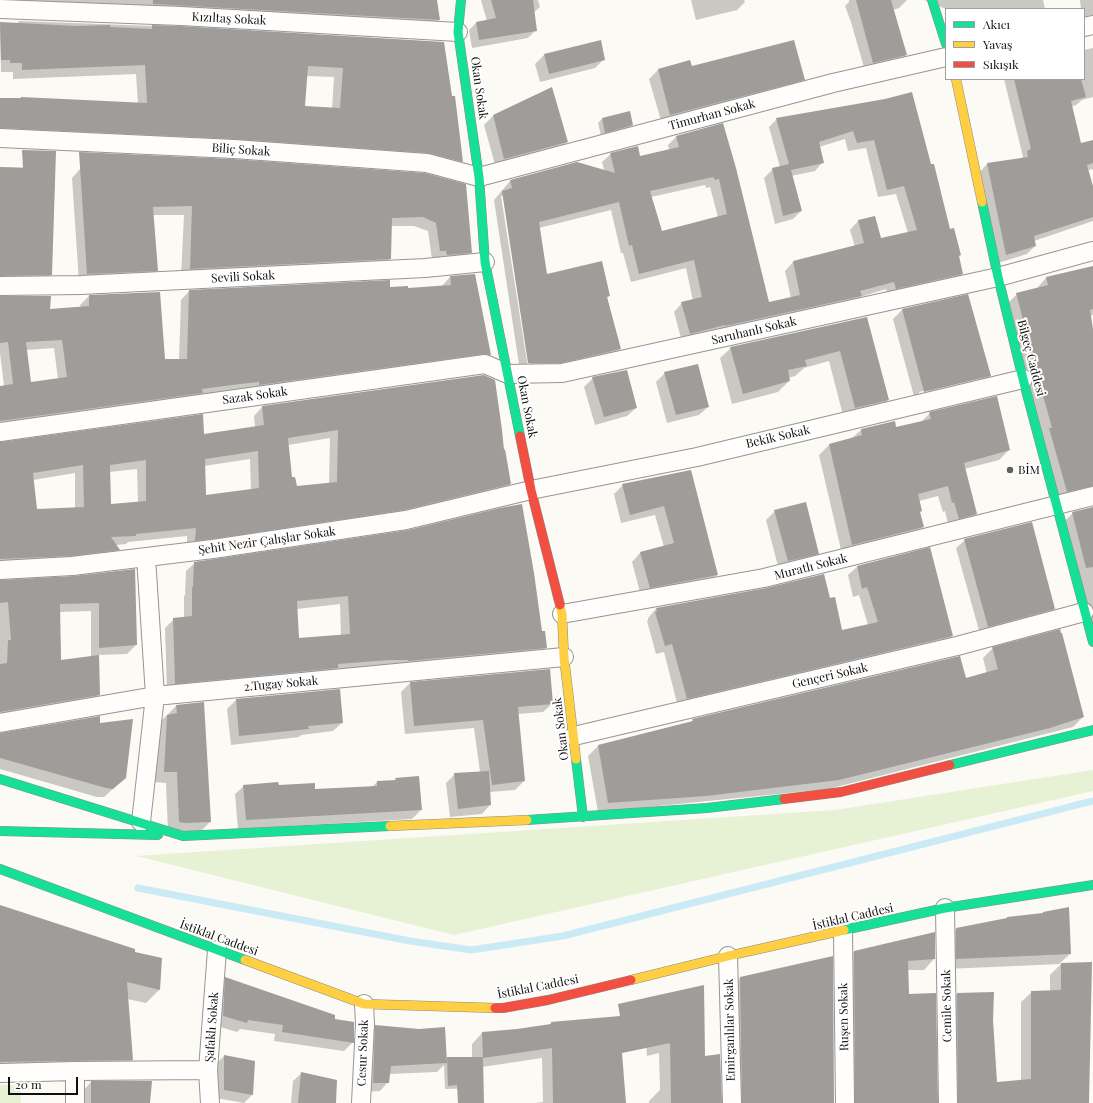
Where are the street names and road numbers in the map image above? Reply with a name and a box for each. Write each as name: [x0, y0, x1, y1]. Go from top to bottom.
street label: Kızıltaş Sokak: [191, 10, 267, 28]
street label: Okan Sokak: [467, 56, 491, 120]
street label: Timurhan Sokak: [667, 97, 757, 133]
street label: Biliç Sokak: [211, 141, 271, 159]
street label: Sevili Sokak: [211, 268, 275, 286]
street label: Saruhanlı Sokak: [710, 314, 798, 348]
street label: Bilgeç Caddesi: [1014, 318, 1048, 398]
street label: Okan Sokak: [514, 375, 540, 439]
street label: Sazak Sokak: [221, 384, 289, 408]
street label: Bekik Sokak: [745, 423, 811, 451]
street label: Şehit Nezir Çalışlar Sokak: [197, 524, 337, 558]
street label: Muratlı Sokak: [773, 551, 849, 583]
street label: Gençeri Sokak: [791, 660, 869, 692]
street label: 2.Tugay Sokak: [243, 674, 319, 694]
street label: Okan Sokak: [550, 697, 572, 761]
street label: İstiklal Caddesi: [811, 901, 895, 933]
street label: İstiklal Caddesi: [178, 917, 260, 959]
street label: Cemile Sokak: [939, 969, 955, 1043]
street label: İstiklal Caddesi: [496, 972, 580, 1002]
street label: Emirganlılar Sokak: [722, 978, 738, 1082]
street label: Ruşen Sokak: [836, 983, 852, 1051]
street label: Şafaklı Sokak: [202, 991, 222, 1063]
street label: Cesur Sokak: [355, 1019, 371, 1087]

